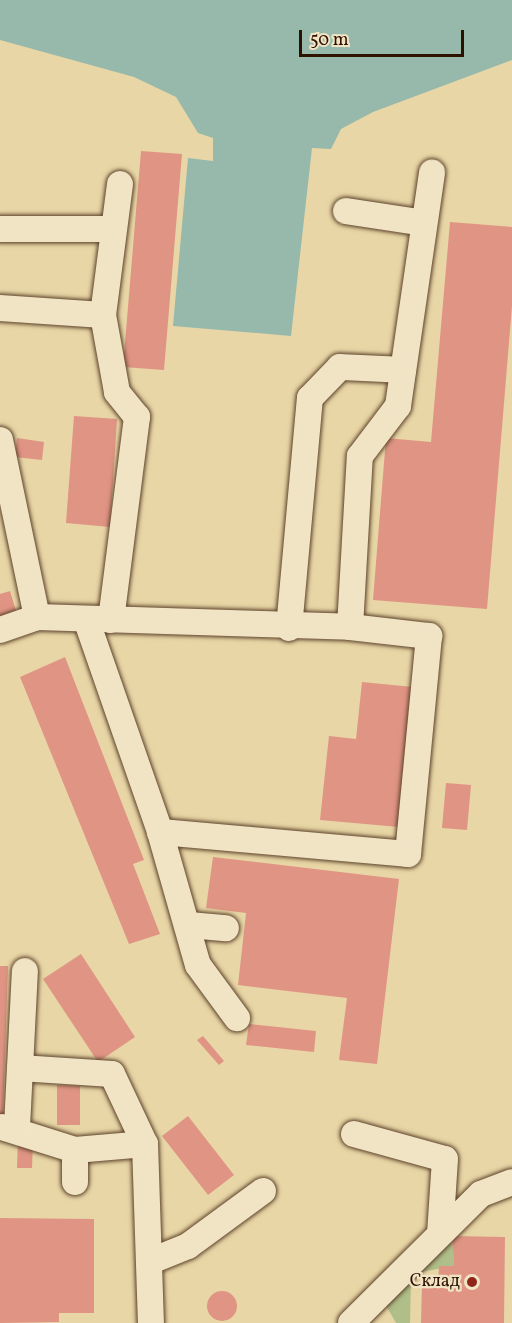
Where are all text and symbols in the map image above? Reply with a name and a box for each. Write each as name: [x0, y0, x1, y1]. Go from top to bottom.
scale bar: [302, 18, 467, 56]
text: 50 m: [310, 28, 349, 53]
place label: Склад: [410, 1271, 460, 1293]
marker: Склад: [465, 1275, 479, 1289]

